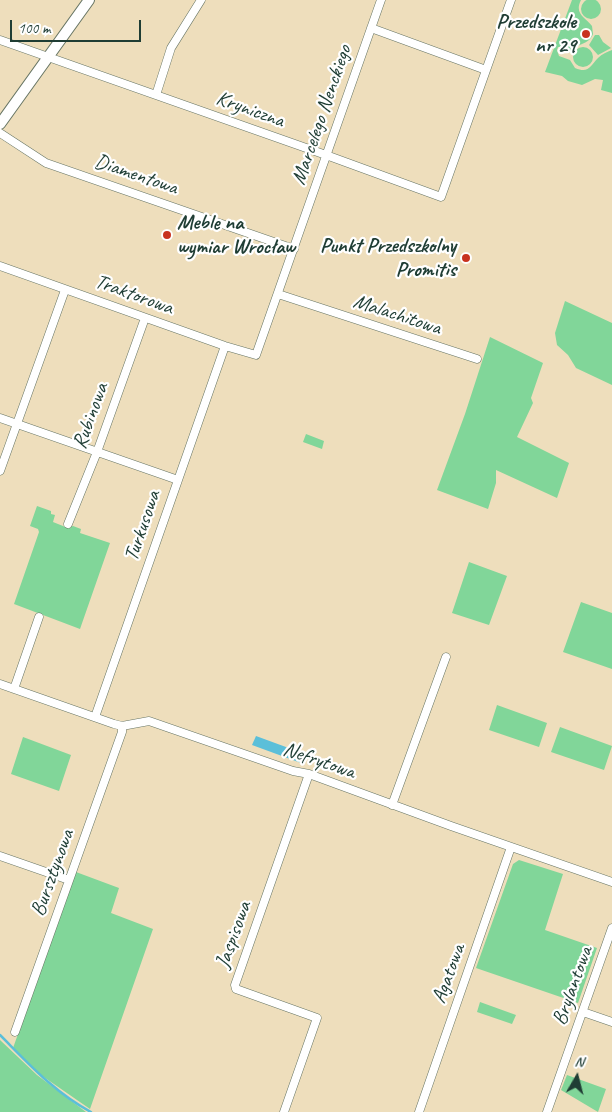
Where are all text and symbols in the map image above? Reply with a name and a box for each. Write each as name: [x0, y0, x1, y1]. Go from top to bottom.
place label: Przedszkole nr 29: [496, 9, 576, 59]
scale bar: [12, 10, 144, 42]
text: 100 m: [18, 19, 50, 38]
marker: Przedszkole nr 29: [580, 28, 592, 40]
street label: Marcelego Nenckiego: [286, 42, 358, 188]
street label: Kryniczna: [213, 86, 287, 134]
street label: Diamentowa: [91, 149, 181, 201]
place label: Meble na wymiar Wrocław: [177, 210, 295, 260]
marker: Meble na wymiar Wrocław: [161, 229, 173, 241]
place label: Punkt Przedszkolny Promitis: [320, 233, 456, 283]
marker: Punkt Przedszkolny Promitis: [460, 252, 472, 264]
street label: Traktorowa: [91, 269, 177, 321]
street label: Malachitowa: [350, 289, 444, 341]
street label: Rubinowa: [68, 380, 114, 452]
street label: Turkusowa: [119, 487, 167, 565]
street label: Nefrytowa: [280, 737, 358, 785]
street label: Bursztynowa: [26, 826, 80, 920]
street label: Jaspisowa: [210, 898, 258, 972]
street label: Agatowa: [427, 941, 471, 1007]
street label: Brylantowa: [547, 943, 599, 1029]
north arrow: [552, 1052, 602, 1102]
text: N: [574, 1053, 585, 1071]

